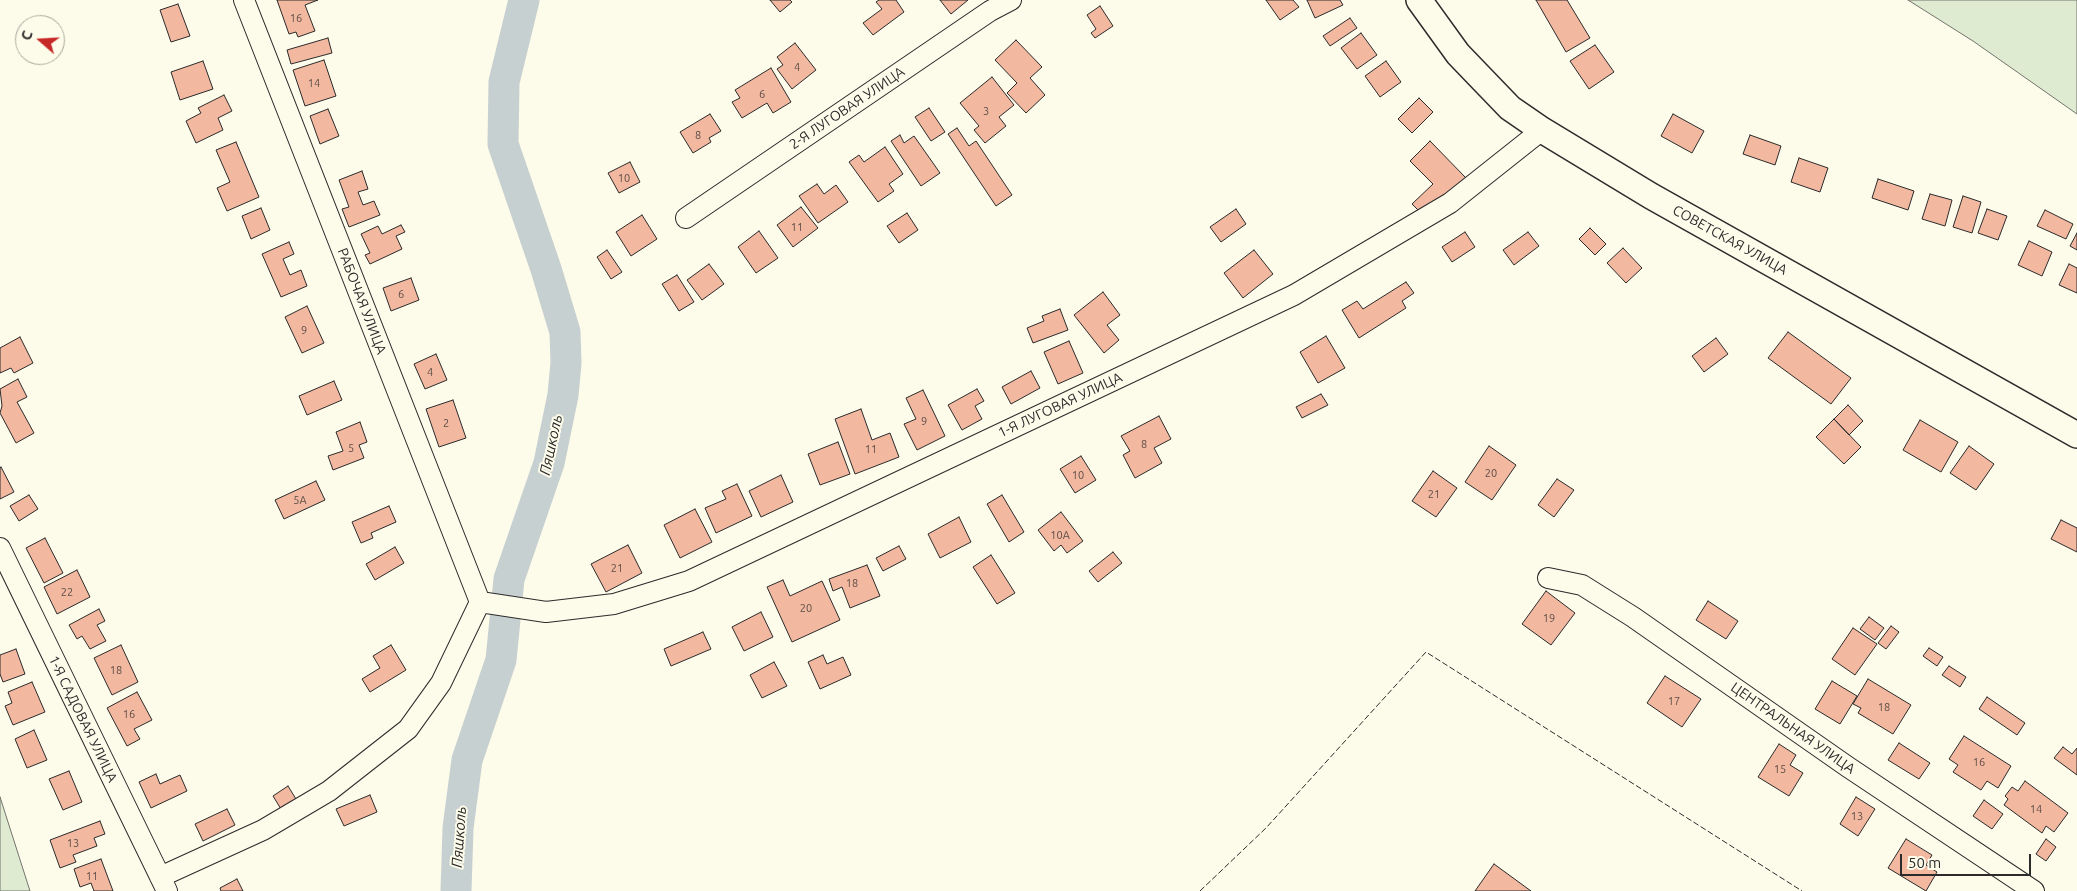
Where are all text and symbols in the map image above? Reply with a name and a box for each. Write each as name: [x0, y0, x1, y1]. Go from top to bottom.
house number: 16: [290, 11, 302, 25]
north arrow: [15, 15, 65, 65]
text: С: [18, 29, 36, 42]
house number: 4: [794, 60, 800, 74]
street label: 2-Я ЛУГОВАЯ УЛИЦА: [786, 63, 908, 153]
house number: 14: [308, 76, 320, 90]
house number: 6: [759, 87, 765, 101]
house number: 3: [983, 104, 989, 118]
house number: 8: [695, 128, 701, 142]
house number: 10: [618, 171, 630, 185]
street label: СОВЕТСКАЯ УЛИЦА: [1670, 201, 1790, 279]
house number: 11: [791, 220, 803, 234]
street label: РАБОЧАЯ УЛИЦА: [334, 246, 390, 356]
house number: 6: [398, 287, 404, 301]
house number: 9: [301, 323, 307, 337]
house number: 4: [427, 365, 433, 379]
street label: 1-Я ЛУГОВАЯ УЛИЦА: [995, 369, 1125, 441]
water label: Пяшколь: [536, 413, 566, 477]
house number: 9: [921, 414, 927, 428]
house number: 2: [443, 416, 449, 430]
house number: 8: [1141, 437, 1147, 451]
house number: 5: [348, 441, 354, 455]
house number: 11: [865, 442, 877, 456]
house number: 20: [1485, 466, 1497, 480]
house number: 10: [1072, 468, 1084, 482]
house number: 21: [1428, 487, 1440, 501]
house number: 5А: [293, 493, 307, 507]
house number: 10А: [1050, 528, 1070, 542]
house number: 21: [611, 561, 623, 575]
house number: 18: [846, 576, 858, 590]
house number: 22: [61, 585, 73, 599]
house number: 20: [800, 601, 812, 615]
house number: 19: [1543, 611, 1555, 625]
street label: 1-Я САДОВАЯ УЛИЦА: [45, 653, 121, 785]
house number: 18: [110, 663, 122, 677]
street label: ЦЕНТРАЛЬНАЯ УЛИЦА: [1728, 679, 1858, 777]
house number: 17: [1668, 694, 1680, 708]
house number: 18: [1878, 700, 1890, 714]
house number: 16: [123, 707, 135, 721]
house number: 16: [1973, 755, 1985, 769]
house number: 15: [1774, 762, 1786, 776]
house number: 14: [2030, 802, 2042, 816]
water label: Пяшколь: [448, 806, 470, 868]
house number: 13: [1851, 809, 1863, 823]
house number: 13: [67, 836, 79, 850]
scale bar: [1902, 844, 2033, 876]
text: 50 m: [1908, 854, 1941, 871]
house number: 11: [86, 869, 98, 883]

